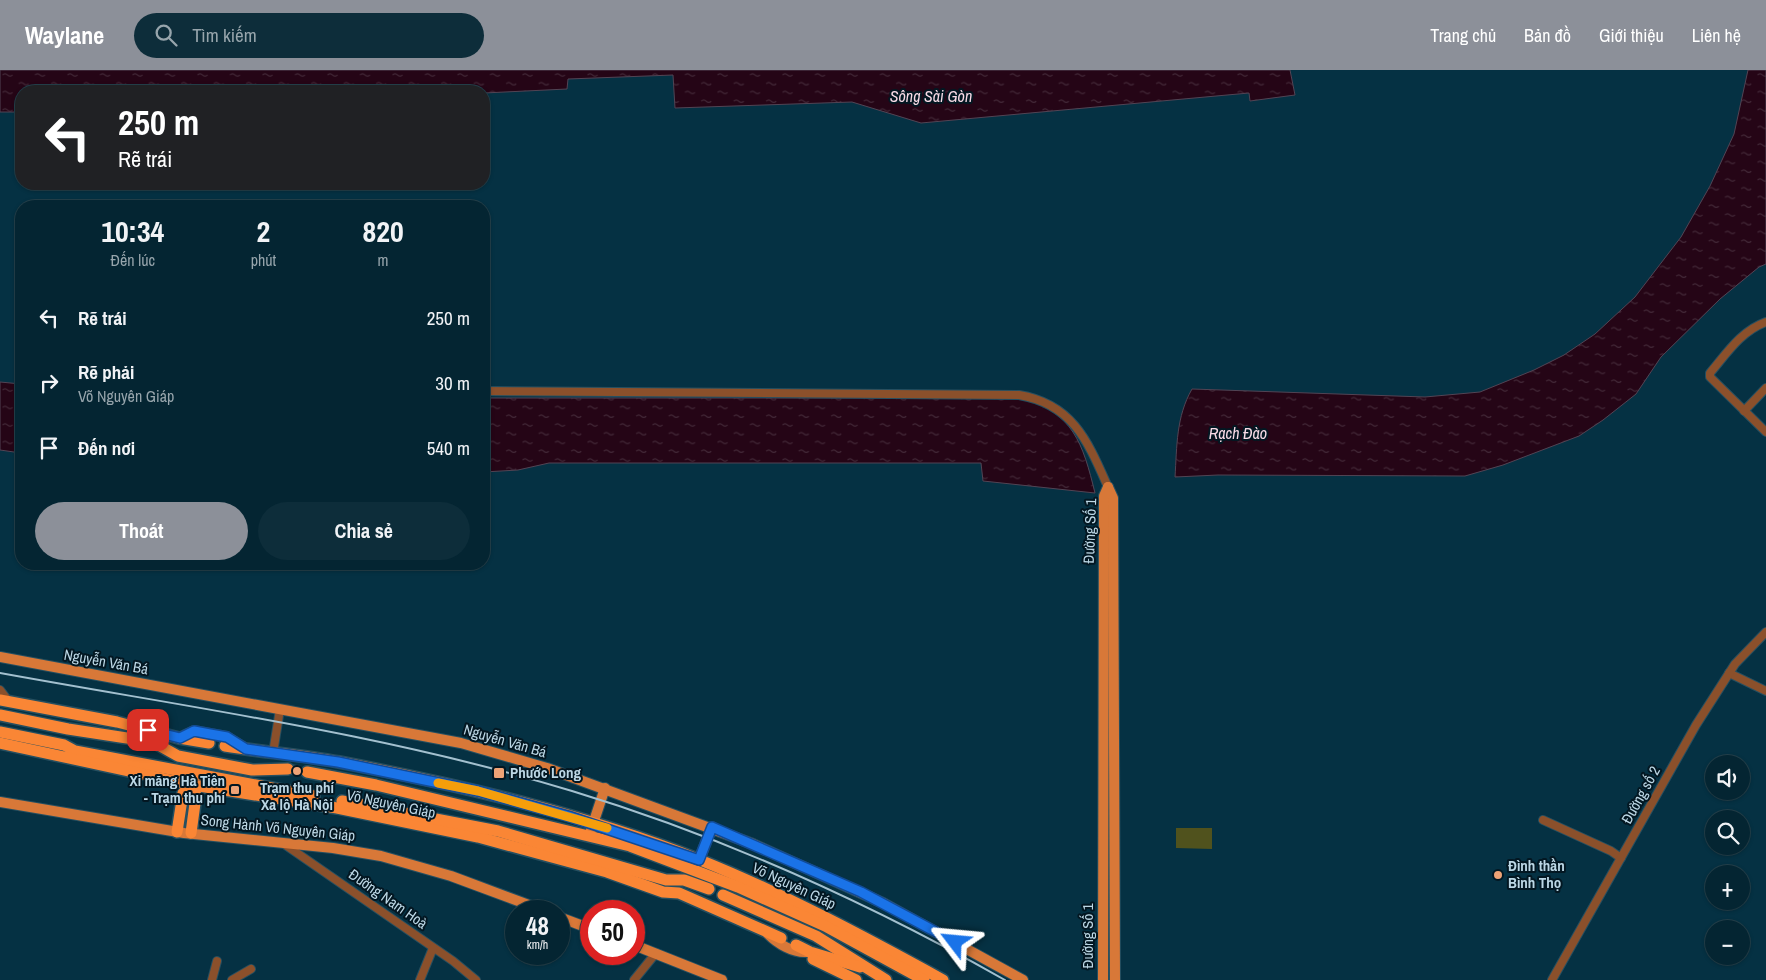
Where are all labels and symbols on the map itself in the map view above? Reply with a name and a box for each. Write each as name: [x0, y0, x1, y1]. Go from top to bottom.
water label: Sông Sài Gòn: [890, 85, 972, 107]
water label: Rạch Đào: [1209, 422, 1267, 444]
street label: Đường Số 1: [1078, 498, 1101, 564]
street label: Nguyễn Văn Bá: [62, 644, 150, 679]
pin: [127, 709, 169, 751]
street label: Nguyễn Văn Bá: [461, 719, 549, 762]
place label: Phước Long: [510, 762, 582, 783]
street label: Đường số 2: [1616, 762, 1665, 827]
marker: Trạm thu phí Xa lộ Hà Nội: [291, 765, 303, 777]
marker: Phước Long: [492, 766, 506, 780]
place label: Xi măng Hà Tiên - Trạm thu phí: [130, 770, 226, 808]
place label: Trạm thu phí Xa lộ Hà Nội: [260, 777, 334, 815]
marker: Xi măng Hà Tiên - Trạm thu phí: [229, 784, 241, 796]
street label: Võ Nguyên Giáp: [345, 784, 438, 823]
street label: Song Hành Võ Nguyên Giáp: [200, 809, 356, 846]
place label: Đình thần Bình Thọ: [1508, 855, 1565, 893]
street label: Võ Nguyên Giáp: [749, 857, 840, 914]
street label: Đường Nam Hoà: [345, 864, 432, 934]
marker: Đình thần Bình Thọ: [1492, 869, 1504, 881]
speed limit sign: 50: [580, 900, 645, 965]
street label: Đường Số 1: [1077, 903, 1098, 968]
position arrow: [928, 915, 980, 967]

